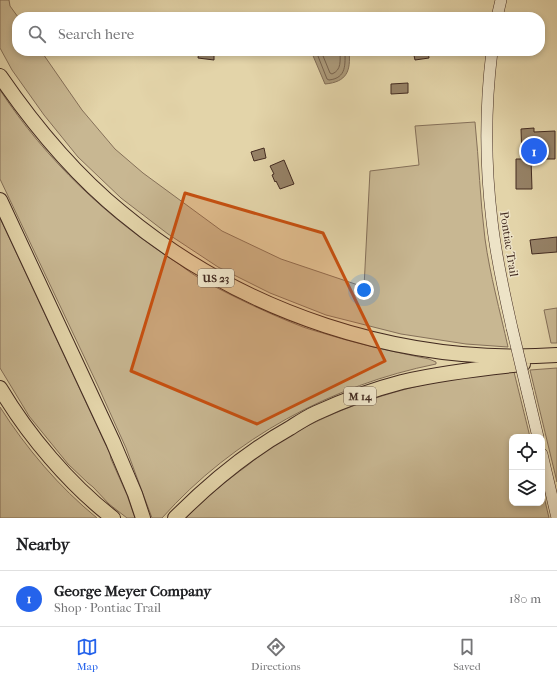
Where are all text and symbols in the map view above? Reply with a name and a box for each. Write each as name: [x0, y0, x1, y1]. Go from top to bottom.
search box: [12, 12, 545, 56]
icon: search: [26, 23, 48, 45]
text: Search here: [58, 25, 134, 43]
pin: 1: [521, 136, 547, 166]
street label: Pontiac Trail: [497, 210, 521, 278]
road number: US 23: [198, 269, 234, 287]
your location: [354, 280, 374, 300]
road number: M 14: [344, 387, 376, 405]
map controls: [509, 434, 545, 506]
button: locate: [509, 434, 545, 470]
button: layers: [509, 470, 545, 506]
text: Nearby: [16, 534, 70, 554]
text: George Meyer Company: [54, 582, 211, 600]
text: 1: [27, 591, 31, 606]
text: 180 m: [509, 591, 541, 606]
text: Shop · Pontiac Trail: [54, 600, 161, 615]
tab: Map: [76, 636, 98, 673]
tab: Directions: [251, 636, 301, 673]
tab: Saved: [453, 636, 481, 673]

